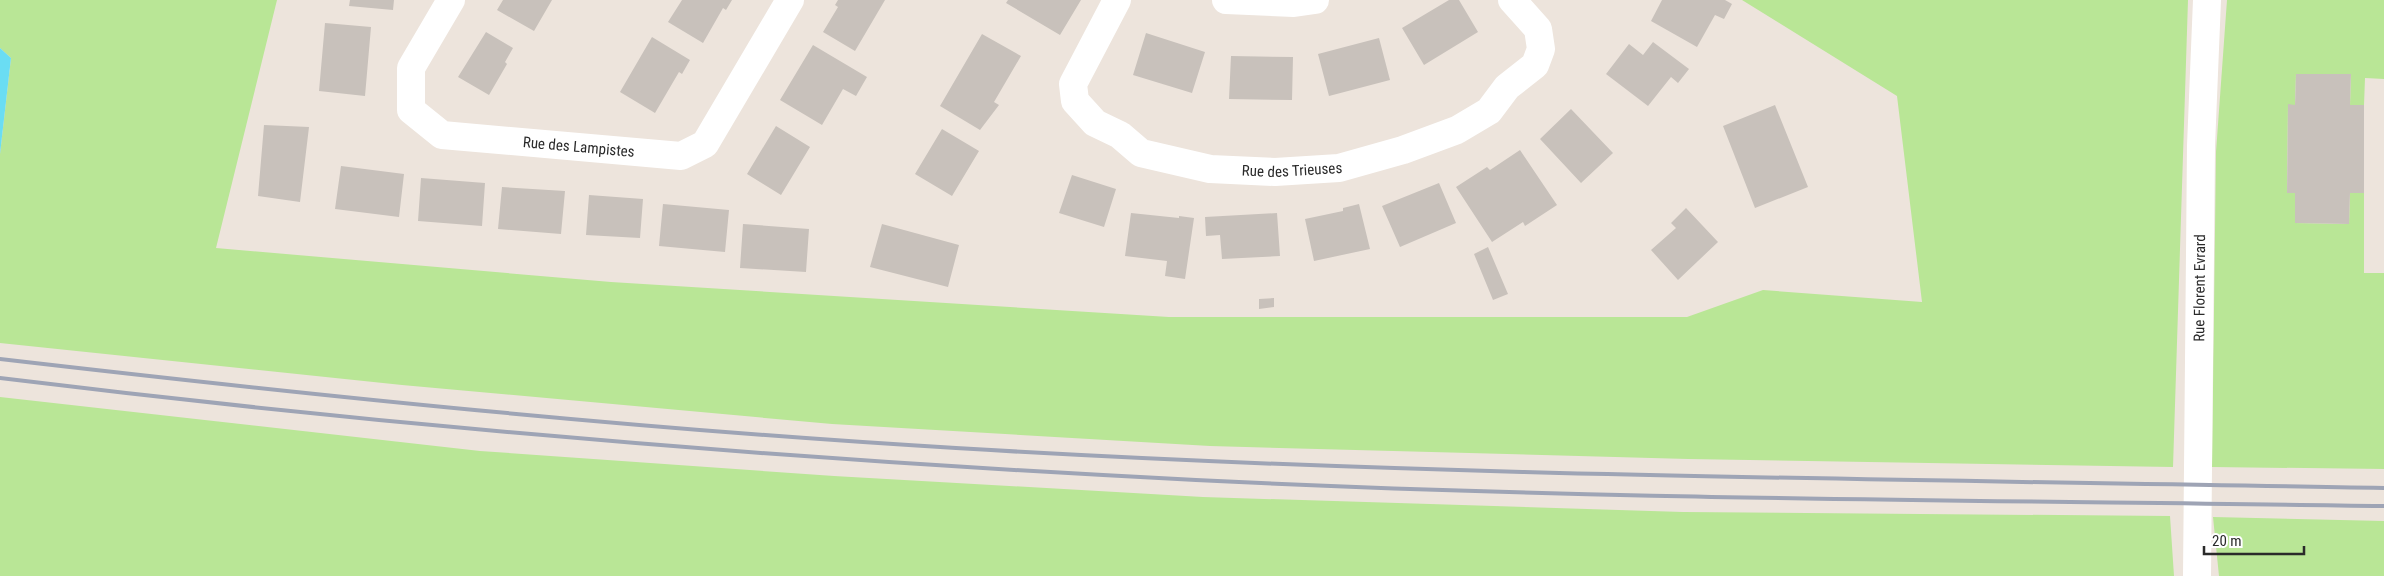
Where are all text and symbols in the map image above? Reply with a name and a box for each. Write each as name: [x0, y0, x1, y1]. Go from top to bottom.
street label: Rue des Lampistes: [522, 133, 636, 161]
street label: Rue des Trieuses: [1241, 159, 1343, 181]
street label: Rue Florent Evrard: [2190, 234, 2209, 342]
scale bar: [2204, 524, 2304, 556]
text: 20 m: [2212, 532, 2242, 550]

